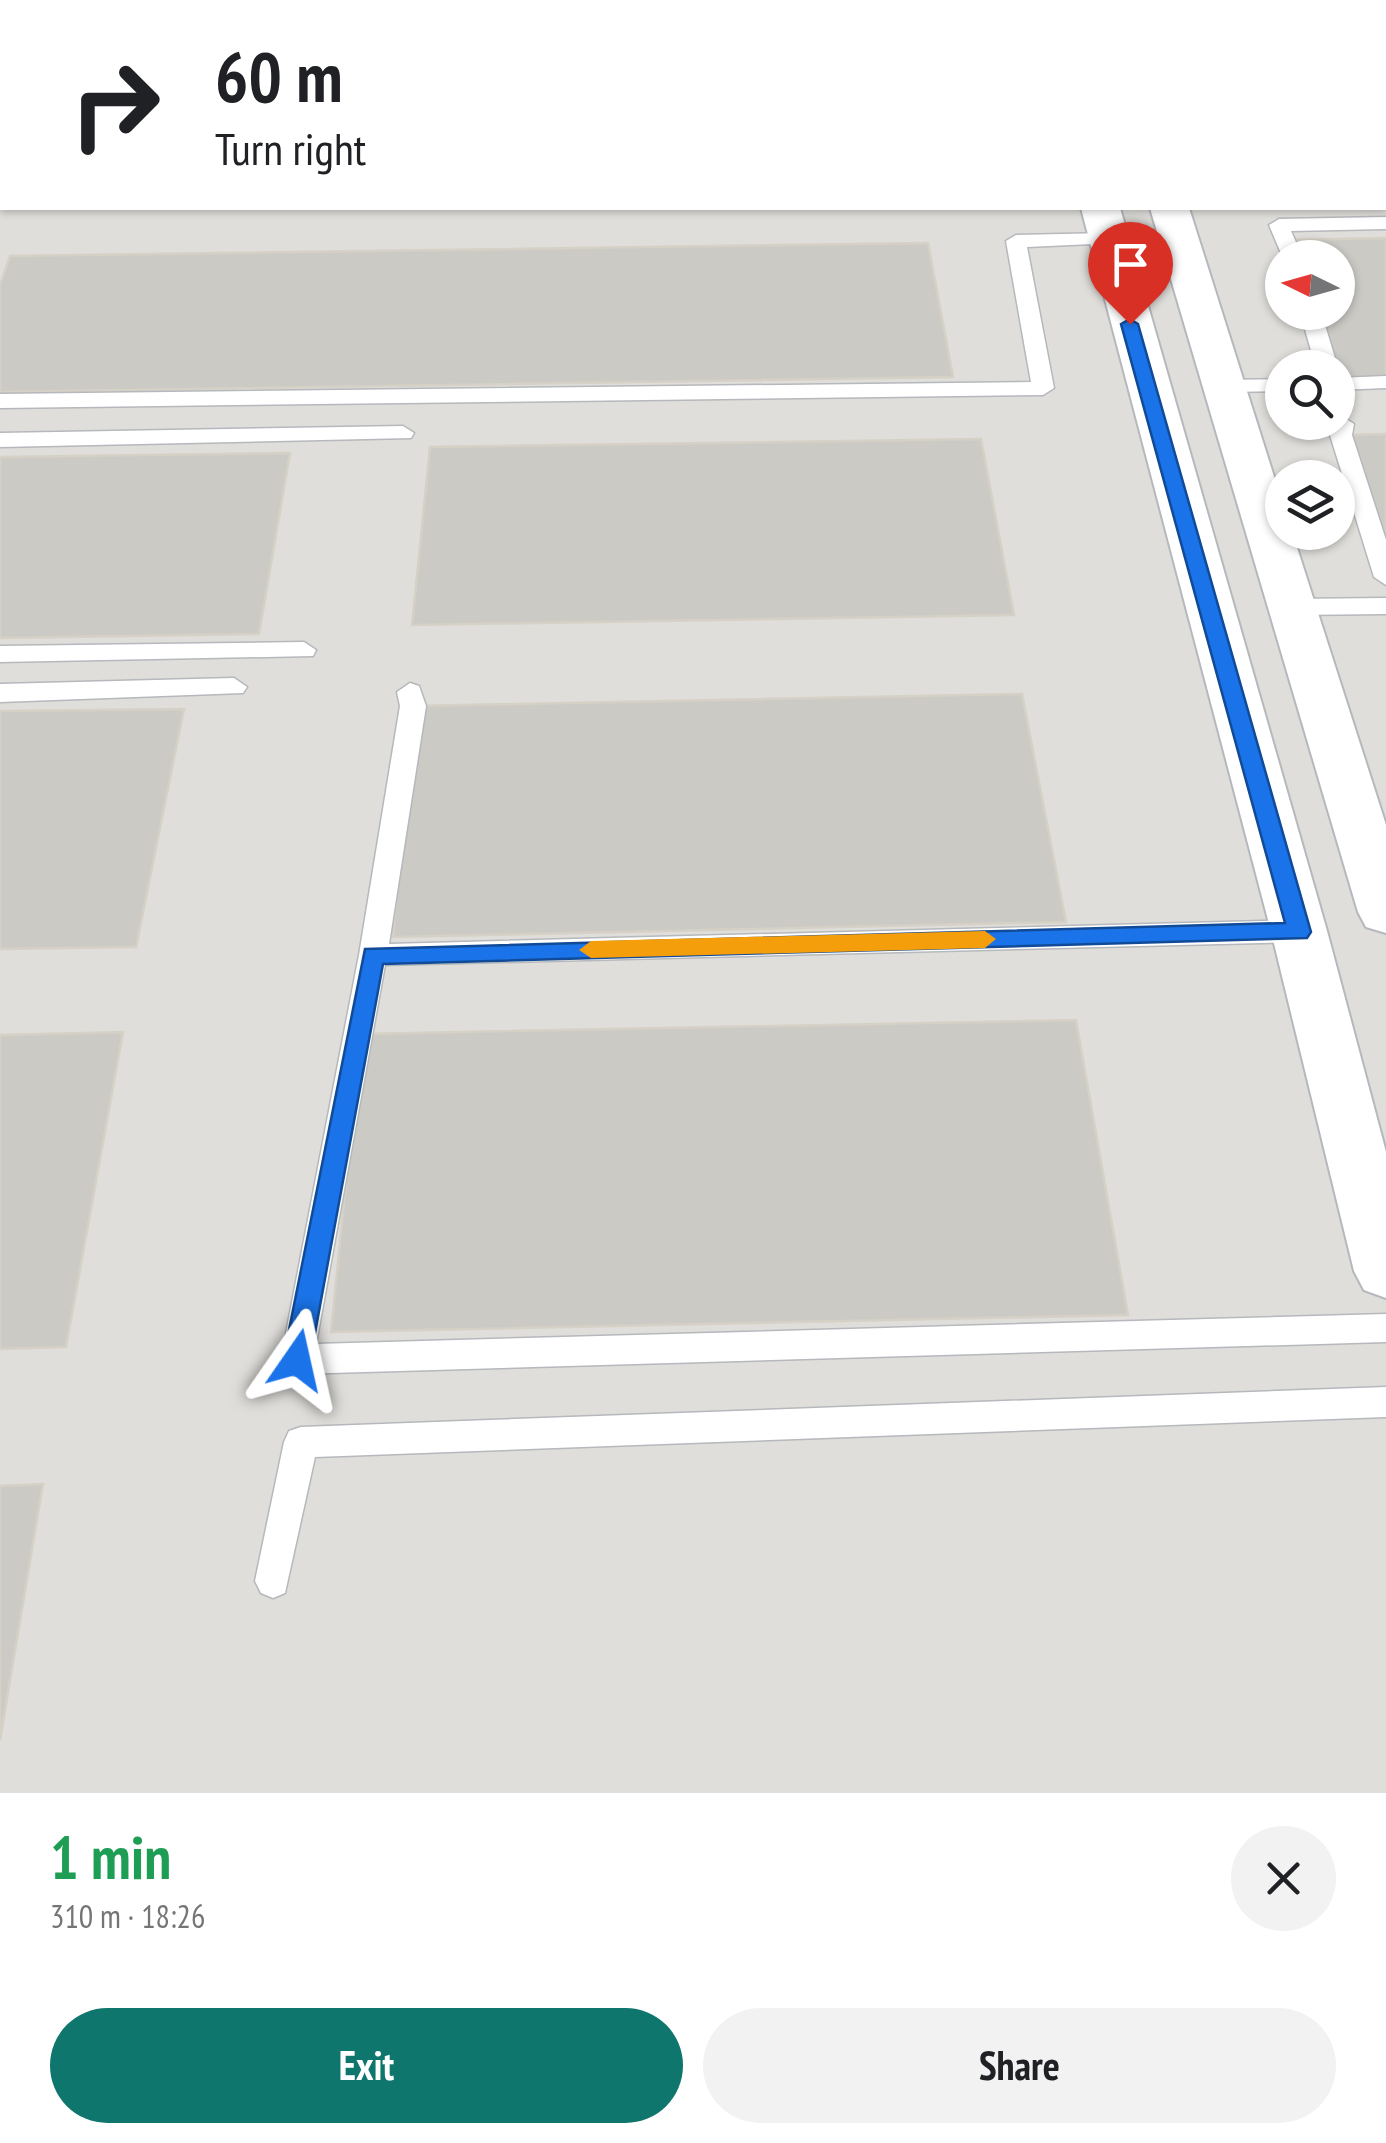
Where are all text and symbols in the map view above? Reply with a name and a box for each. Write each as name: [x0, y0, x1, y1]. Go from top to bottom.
text: 60 m: [215, 31, 343, 121]
icon: right: [50, 40, 180, 170]
text: Turn right: [215, 119, 366, 177]
pin: [1088, 222, 1173, 325]
icon: arrive: [1103, 237, 1158, 292]
north arrow: [1265, 240, 1355, 330]
map controls: [1265, 240, 1355, 550]
button: search: [1265, 350, 1355, 440]
button: layers: [1265, 460, 1355, 550]
position arrow: [245, 1308, 349, 1412]
text: 1 min: [50, 1818, 171, 1896]
button: close: [1231, 1826, 1336, 1931]
text: 310 m · 18:26: [50, 1895, 205, 1937]
button: Exit: [50, 2008, 683, 2123]
button: Share: [703, 2008, 1336, 2123]

